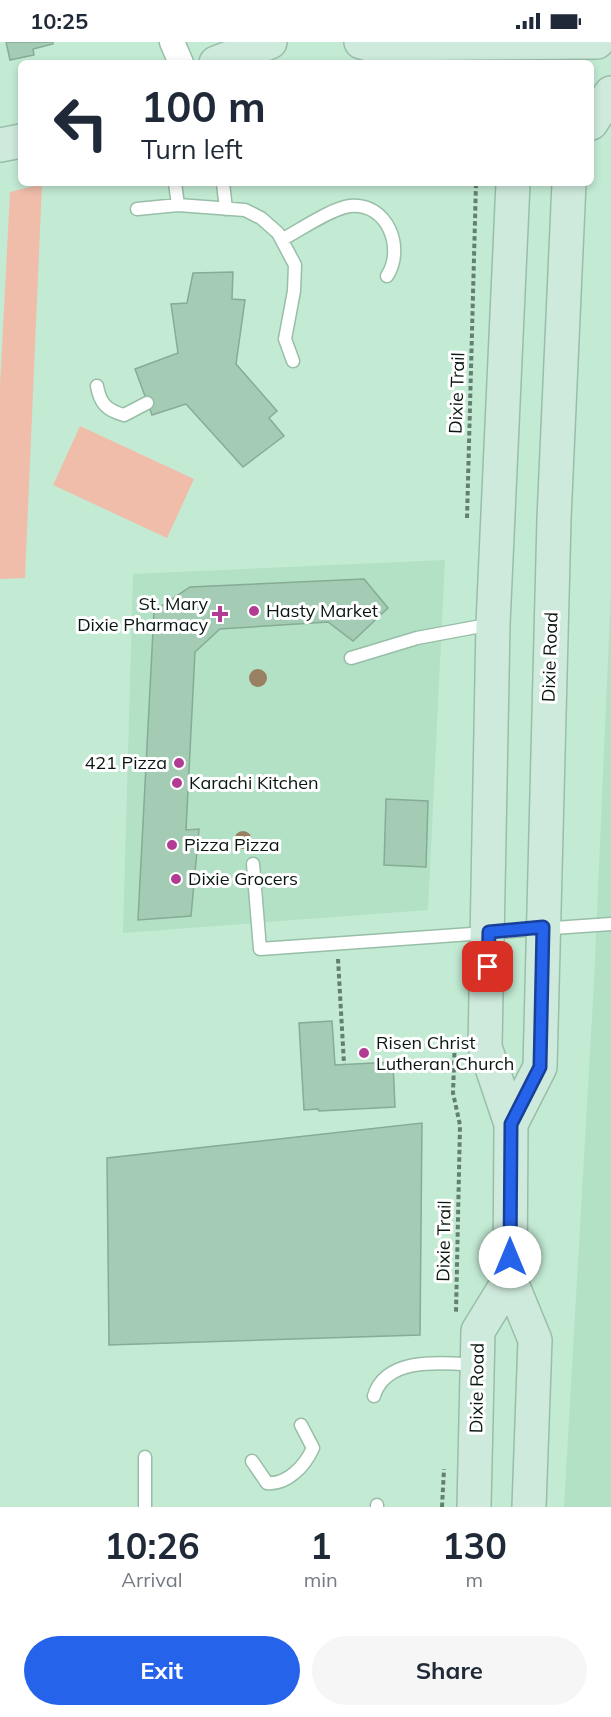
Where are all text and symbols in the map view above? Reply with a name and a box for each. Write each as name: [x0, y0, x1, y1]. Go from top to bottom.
text: 10:25: [30, 7, 88, 35]
text: 100 m: [141, 80, 266, 133]
icon: left: [42, 84, 120, 162]
text: Turn left: [141, 132, 243, 166]
street label: Dixie Trail: [444, 352, 469, 434]
place label: St. Mary Dixie Pharmacy: [77, 592, 208, 636]
place label: Hasty Market: [266, 599, 378, 622]
marker: Hasty Market: [247, 604, 261, 618]
marker: St. Mary Dixie Pharmacy: [213, 607, 227, 621]
street label: Dixie Road: [536, 611, 563, 702]
place label: 421 Pizza: [85, 751, 167, 774]
marker: 421 Pizza: [172, 756, 186, 770]
place label: Karachi Kitchen: [189, 771, 319, 794]
marker: Karachi Kitchen: [170, 776, 184, 790]
place label: Pizza Pizza: [184, 833, 280, 856]
marker: Pizza Pizza: [165, 838, 179, 852]
place label: Dixie Grocers: [188, 867, 298, 890]
marker: Dixie Grocers: [169, 872, 183, 886]
pin: [462, 941, 513, 992]
icon: arrive: [471, 950, 504, 983]
place label: Risen Christ Lutheran Church: [376, 1031, 514, 1075]
marker: Risen Christ Lutheran Church: [357, 1046, 371, 1060]
street label: Dixie Trail: [431, 1200, 456, 1282]
position arrow: [478, 1225, 542, 1289]
street label: Dixie Road: [464, 1343, 489, 1433]
text: 10:26: [104, 1523, 200, 1568]
text: 1: [310, 1523, 332, 1568]
text: 130: [442, 1523, 507, 1568]
text: Arrival: [121, 1567, 182, 1592]
text: min: [304, 1567, 338, 1592]
text: m: [466, 1567, 483, 1592]
button: Exit: [24, 1636, 300, 1705]
button: Share: [312, 1636, 587, 1705]

